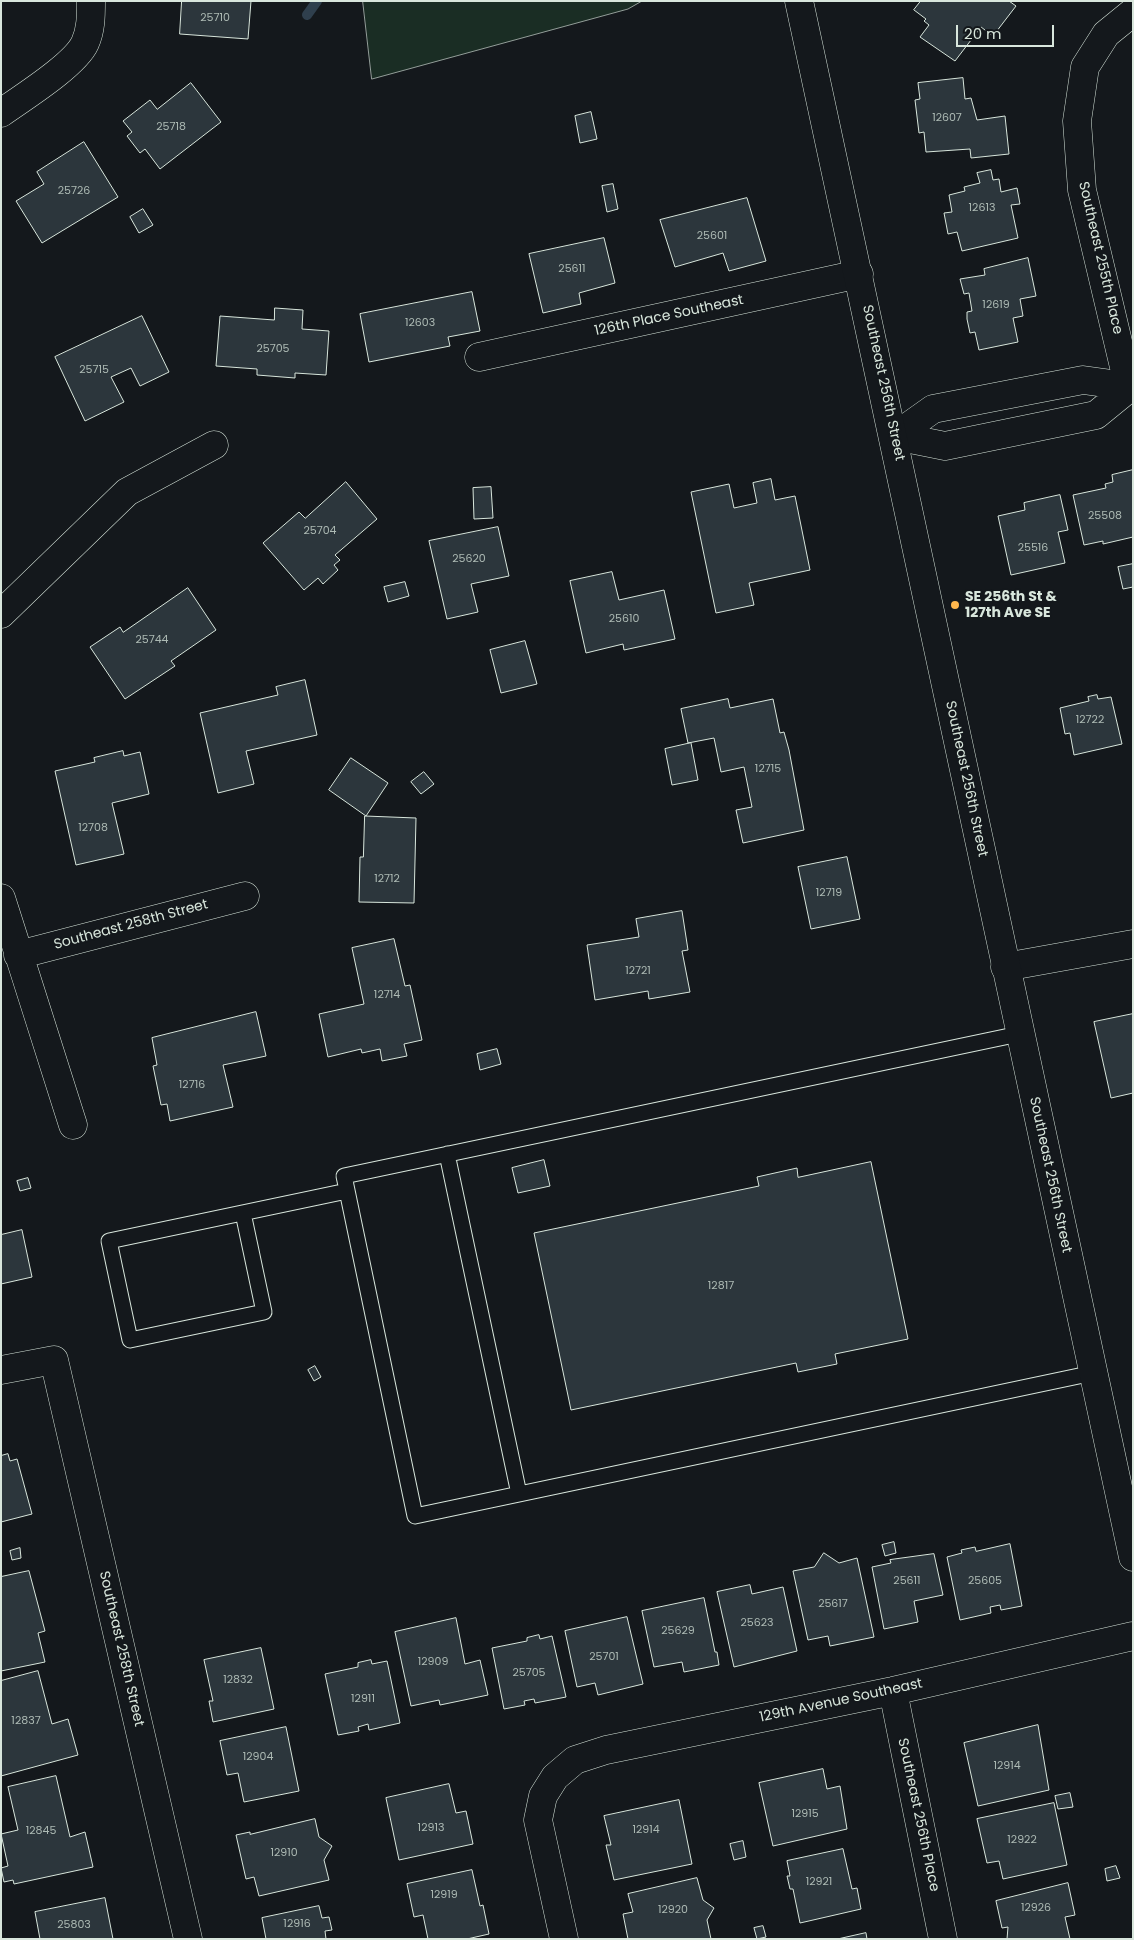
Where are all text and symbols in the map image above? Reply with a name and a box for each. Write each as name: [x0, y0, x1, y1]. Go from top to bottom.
house number: 25710: [200, 11, 230, 25]
scale bar: [959, 15, 1056, 47]
text: 20 m: [964, 23, 1002, 44]
house number: 12607: [932, 111, 962, 125]
house number: 25718: [156, 120, 186, 134]
street label: Southeast 255th Place: [1074, 180, 1126, 336]
house number: 25726: [58, 184, 90, 198]
house number: 12613: [969, 201, 995, 215]
house number: 25601: [697, 229, 727, 243]
house number: 25611: [558, 262, 586, 276]
street label: 126th Place Southeast: [593, 292, 745, 340]
house number: 12619: [982, 298, 1010, 312]
street label: Southeast 256th Street: [858, 303, 908, 463]
house number: 12603: [405, 316, 435, 330]
house number: 25705: [256, 342, 290, 356]
house number: 25715: [79, 363, 109, 377]
house number: 25508: [1088, 509, 1122, 523]
house number: 25704: [303, 524, 337, 538]
house number: 25516: [1018, 541, 1048, 555]
house number: 25620: [452, 552, 486, 566]
place label: SE 256th St & 127th Ave SE: [965, 589, 1057, 622]
marker: SE 256th St & 127th Ave SE: [949, 599, 961, 611]
house number: 25610: [609, 612, 639, 626]
house number: 25744: [135, 633, 169, 647]
street label: Southeast 256th Street: [941, 699, 991, 859]
house number: 12722: [1076, 713, 1104, 727]
house number: 12715: [755, 762, 781, 776]
house number: 12708: [78, 821, 108, 835]
house number: 12712: [374, 872, 400, 886]
house number: 12719: [816, 886, 842, 900]
street label: Southeast 258th Street: [52, 896, 210, 954]
house number: 12721: [625, 964, 651, 978]
house number: 12714: [374, 988, 400, 1002]
house number: 12716: [179, 1078, 205, 1092]
street label: Southeast 256th Street: [1025, 1095, 1075, 1255]
house number: 12817: [708, 1279, 734, 1293]
street label: Southeast 258th Street: [95, 1570, 147, 1728]
house number: 25611: [893, 1574, 921, 1588]
house number: 25605: [968, 1574, 1002, 1588]
house number: 25617: [818, 1597, 848, 1611]
house number: 25623: [740, 1616, 774, 1630]
house number: 25629: [661, 1624, 695, 1638]
house number: 25701: [589, 1650, 619, 1664]
house number: 12909: [418, 1655, 448, 1669]
house number: 25705: [512, 1666, 546, 1680]
house number: 12832: [223, 1673, 253, 1687]
street label: 129th Avenue Southeast: [758, 1676, 924, 1726]
house number: 12911: [351, 1692, 375, 1706]
house number: 12837: [11, 1714, 41, 1728]
street label: Southeast 256th Place: [894, 1737, 942, 1893]
house number: 12904: [243, 1750, 273, 1764]
house number: 12914: [993, 1759, 1021, 1773]
house number: 12915: [791, 1807, 819, 1821]
house number: 12913: [418, 1821, 444, 1835]
house number: 12914: [632, 1823, 660, 1837]
house number: 12845: [26, 1824, 56, 1838]
house number: 12922: [1007, 1833, 1037, 1847]
house number: 12910: [270, 1846, 298, 1860]
house number: 12921: [806, 1875, 832, 1889]
house number: 12919: [430, 1888, 458, 1902]
house number: 12926: [1021, 1901, 1051, 1915]
house number: 12920: [658, 1903, 688, 1917]
house number: 12916: [283, 1917, 311, 1931]
house number: 25803: [57, 1918, 91, 1932]

